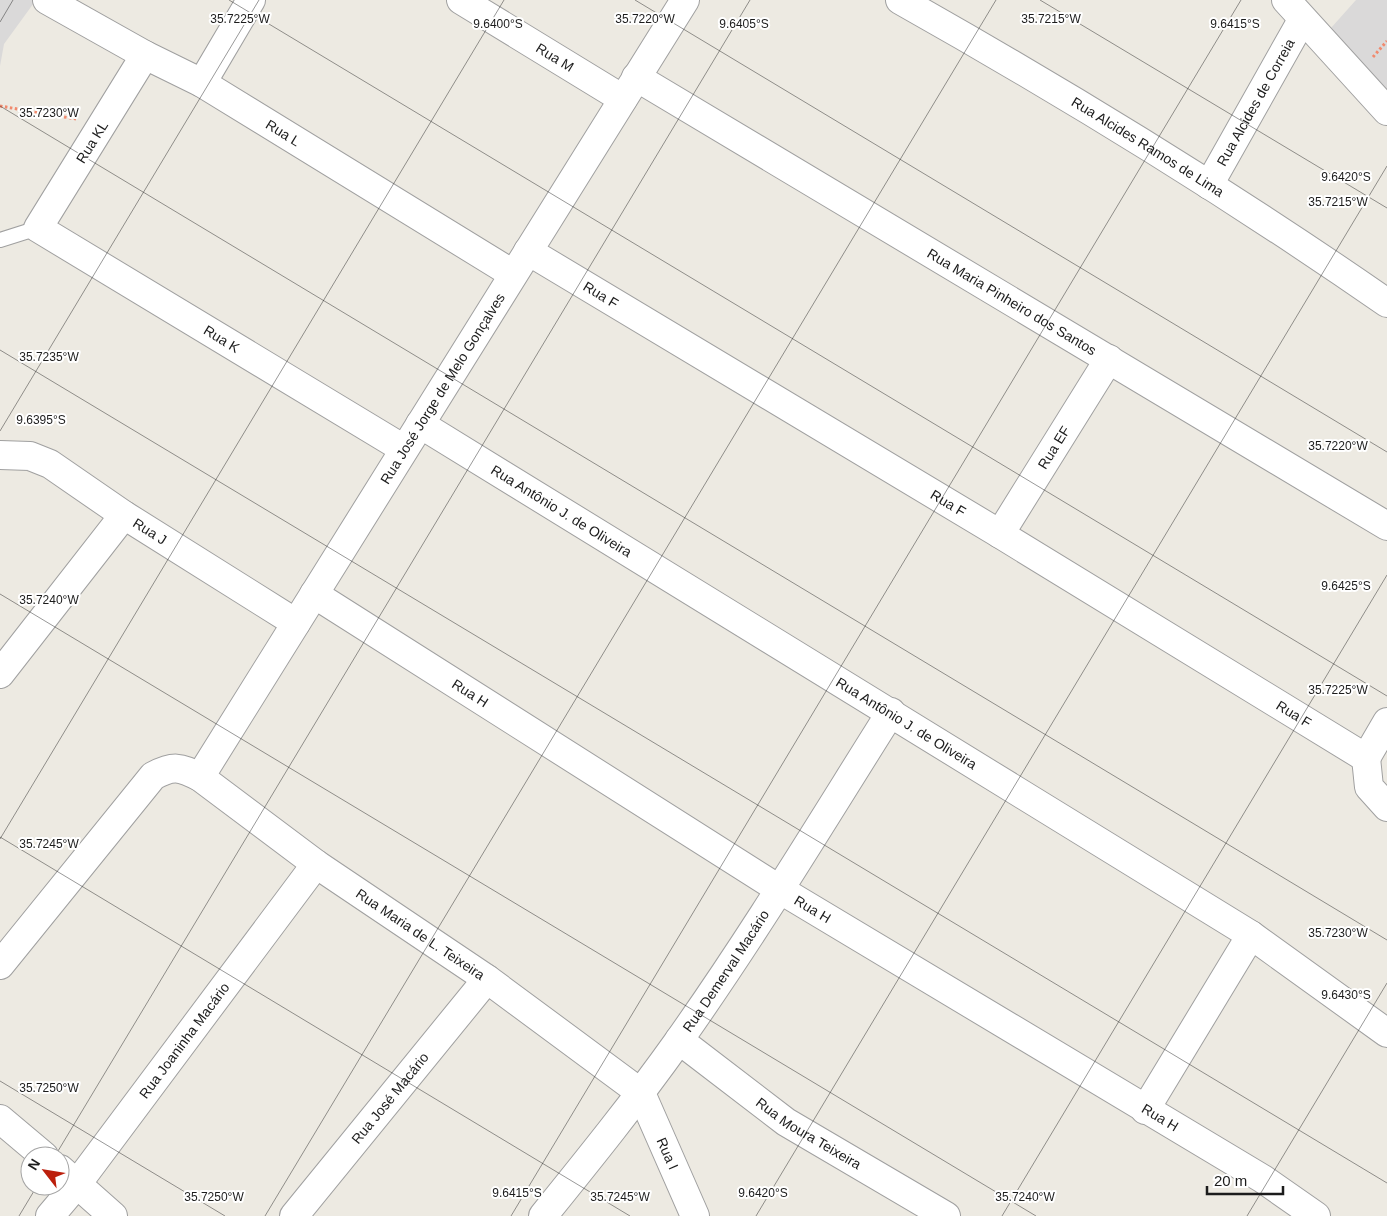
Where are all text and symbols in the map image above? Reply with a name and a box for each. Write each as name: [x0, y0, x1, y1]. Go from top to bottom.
text: 35.7225°W: [210, 12, 270, 26]
text: 35.7220°W: [615, 12, 675, 26]
text: 35.7215°W: [1021, 12, 1081, 26]
text: 9.6400°S: [473, 17, 523, 31]
text: 9.6405°S: [719, 17, 769, 31]
text: 9.6415°S: [1210, 17, 1260, 31]
street label: Rua Alcides de Correia: [1213, 36, 1298, 169]
street label: Rua M: [533, 40, 577, 75]
street label: Rua Alcides Ramos de Lima: [1069, 94, 1227, 200]
text: 35.7230°W: [19, 106, 79, 120]
street label: Rua L: [263, 116, 303, 149]
street label: Rua KL: [73, 118, 111, 166]
text: 9.6420°S: [1321, 170, 1371, 184]
text: 35.7215°W: [1308, 195, 1368, 209]
street label: Rua Maria Pinheiro dos Santos: [925, 245, 1099, 358]
street label: Rua F: [580, 278, 621, 311]
street label: Rua José Jorge de Melo Gonçalves: [377, 290, 508, 487]
street label: Rua K: [201, 322, 243, 356]
text: 35.7235°W: [19, 350, 79, 364]
text: 9.6395°S: [16, 413, 66, 427]
street label: Rua EF: [1035, 423, 1073, 472]
text: 35.7220°W: [1308, 439, 1368, 453]
street label: Rua Antônio J. de Oliveira: [488, 462, 635, 560]
street label: Rua F: [928, 486, 969, 520]
street label: Rua J: [130, 515, 170, 548]
text: 9.6425°S: [1321, 579, 1371, 593]
text: 35.7240°W: [19, 593, 79, 607]
street label: Rua Antônio J. de Oliveira: [833, 674, 980, 772]
street label: Rua H: [449, 676, 491, 711]
text: 35.7225°W: [1308, 683, 1368, 697]
street label: Rua F: [1274, 697, 1314, 731]
text: 35.7245°W: [19, 837, 79, 851]
street label: Rua Maria de L. Teixeira: [353, 885, 488, 983]
street label: Rua H: [792, 892, 834, 926]
street label: Rua Demerval Macário: [679, 907, 772, 1035]
text: 35.7230°W: [1308, 926, 1368, 940]
street label: Rua Joaninha Macário: [136, 979, 233, 1101]
text: 9.6430°S: [1321, 988, 1371, 1002]
street label: Rua José Macário: [348, 1049, 432, 1147]
text: 35.7250°W: [19, 1081, 79, 1095]
street label: Rua Moura Teixeira: [753, 1094, 864, 1172]
street label: Rua H: [1139, 1100, 1181, 1134]
street label: Rua I: [654, 1135, 682, 1172]
north arrow: [20, 1146, 70, 1196]
text: N: [24, 1156, 43, 1173]
scale bar: [1207, 1164, 1283, 1196]
text: 20 m: [1214, 1172, 1247, 1189]
text: 9.6415°S: [492, 1186, 542, 1200]
text: 9.6420°S: [738, 1186, 788, 1200]
text: 35.7250°W: [184, 1190, 244, 1204]
text: 35.7245°W: [590, 1190, 650, 1204]
text: 35.7240°W: [995, 1190, 1055, 1204]

